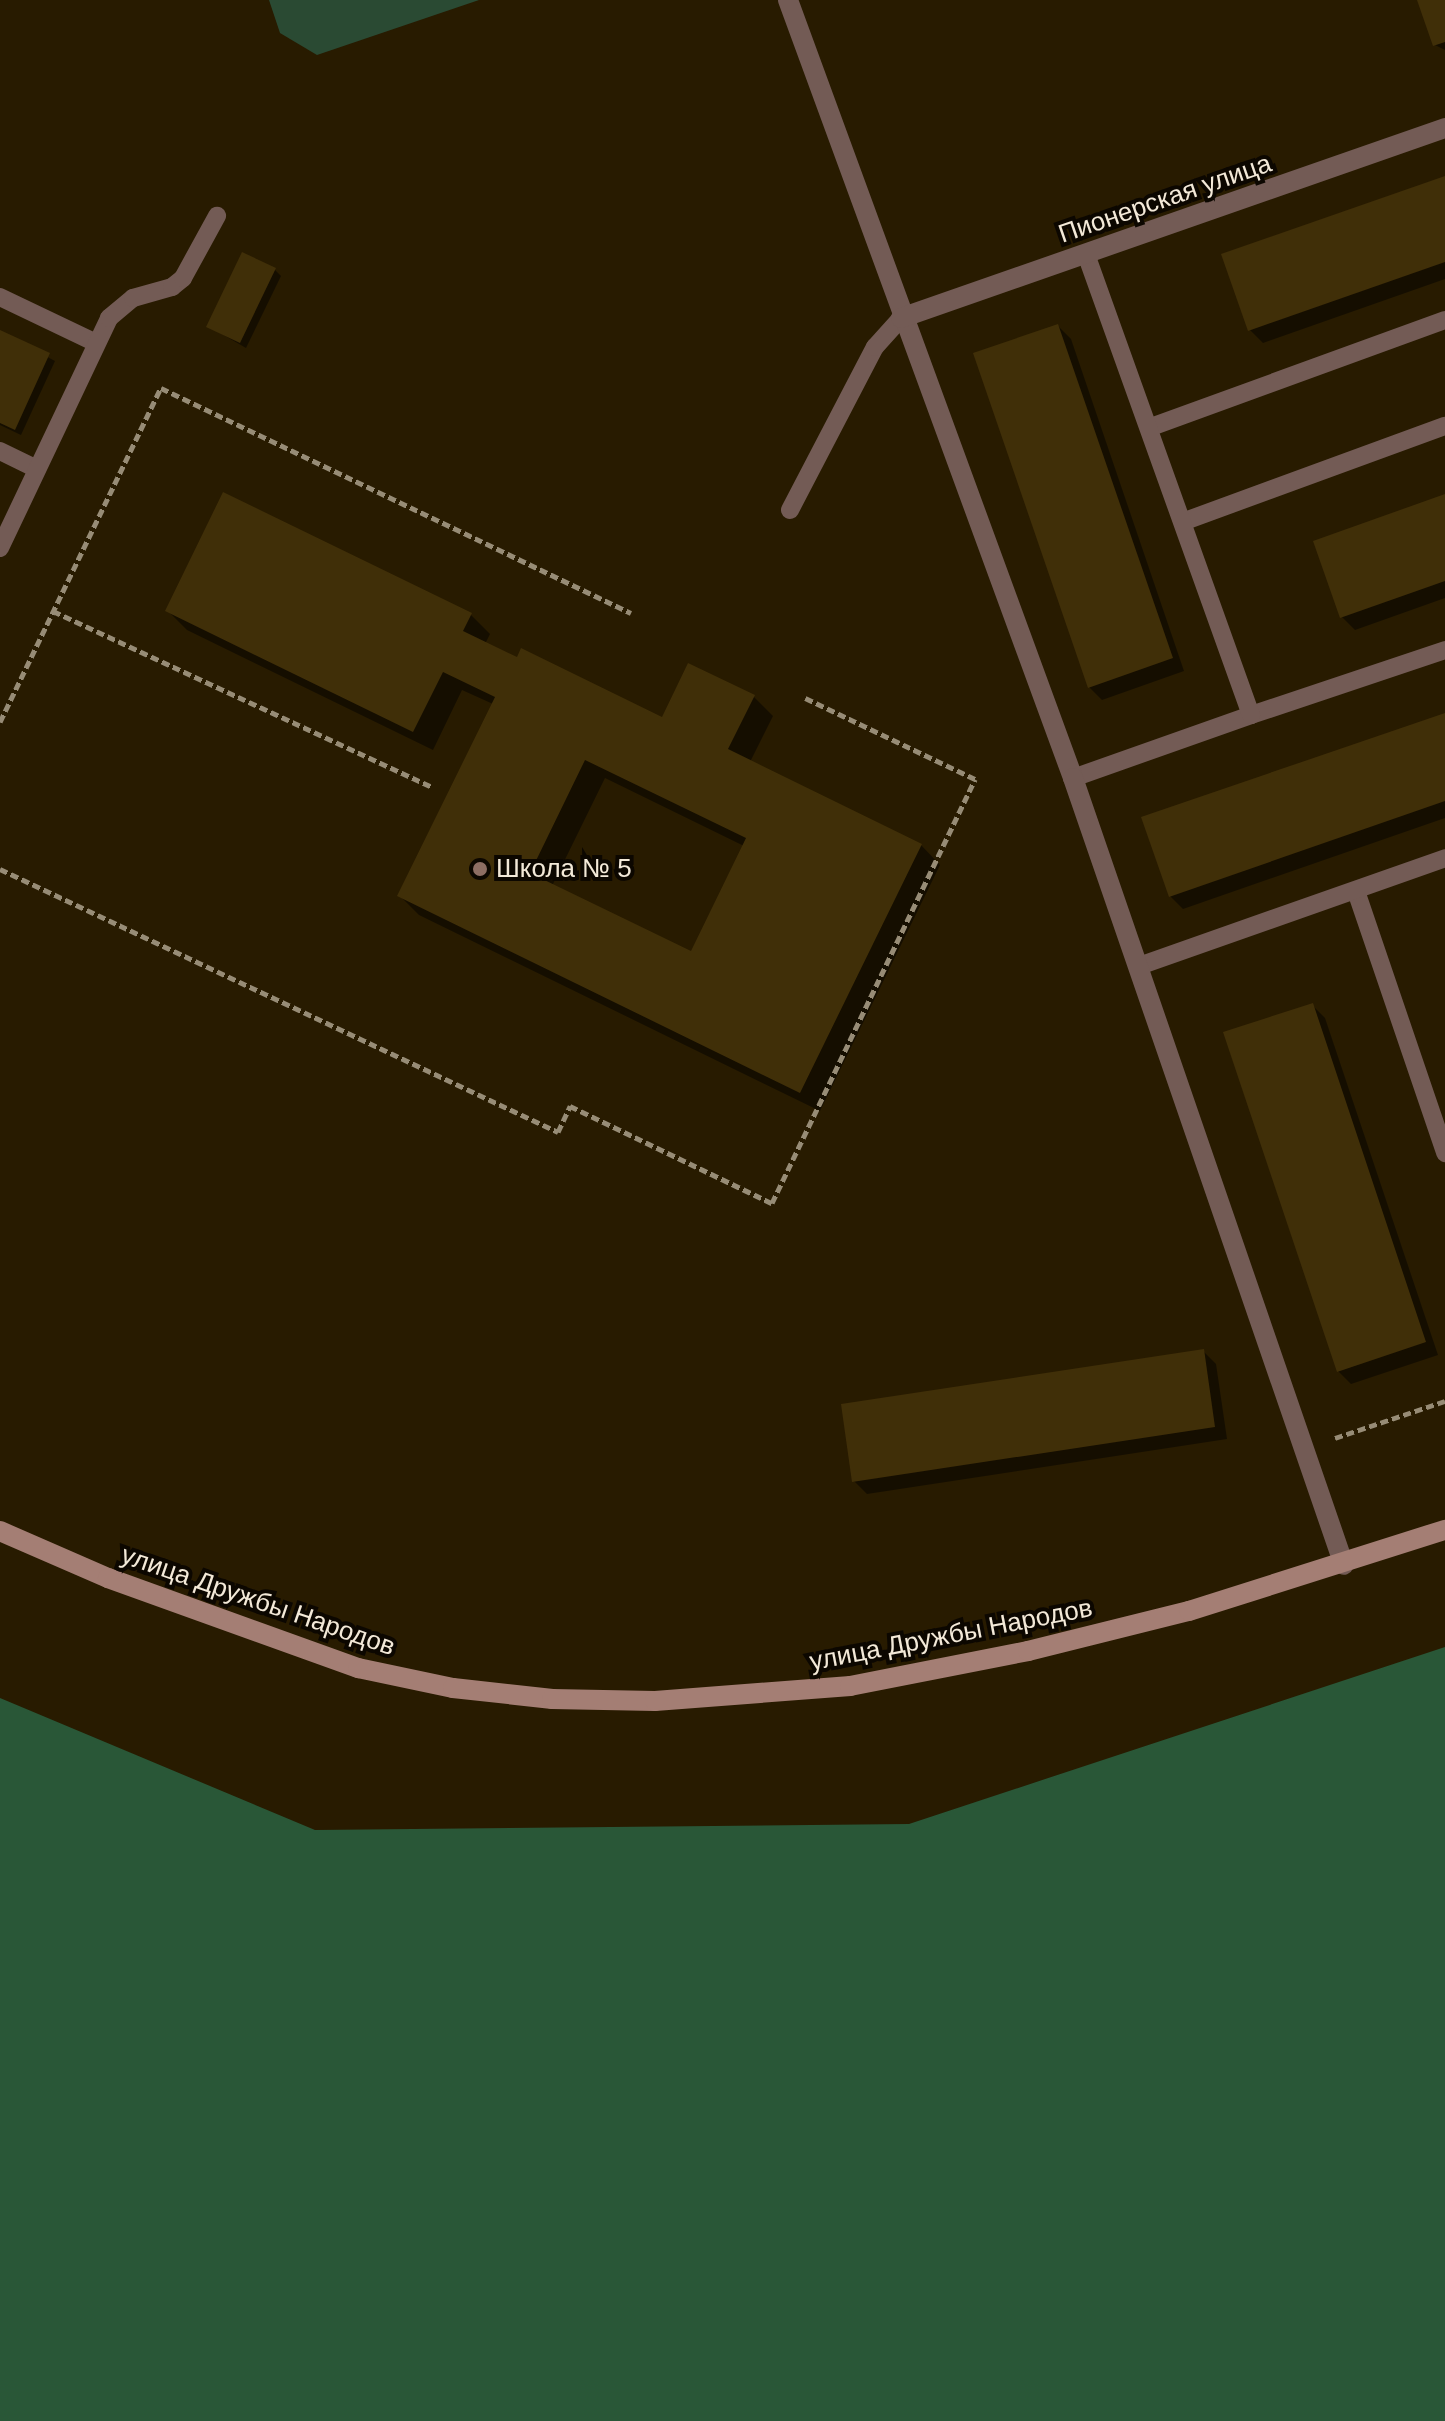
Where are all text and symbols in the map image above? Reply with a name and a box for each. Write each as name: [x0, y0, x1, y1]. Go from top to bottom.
street label: Пионерская улица: [1054, 148, 1276, 250]
place label: Школа № 5: [496, 853, 632, 885]
marker: Школа № 5: [471, 860, 489, 878]
street label: улица Дружбы Народов: [117, 1539, 399, 1663]
street label: улица Дружбы Народов: [807, 1592, 1095, 1678]

